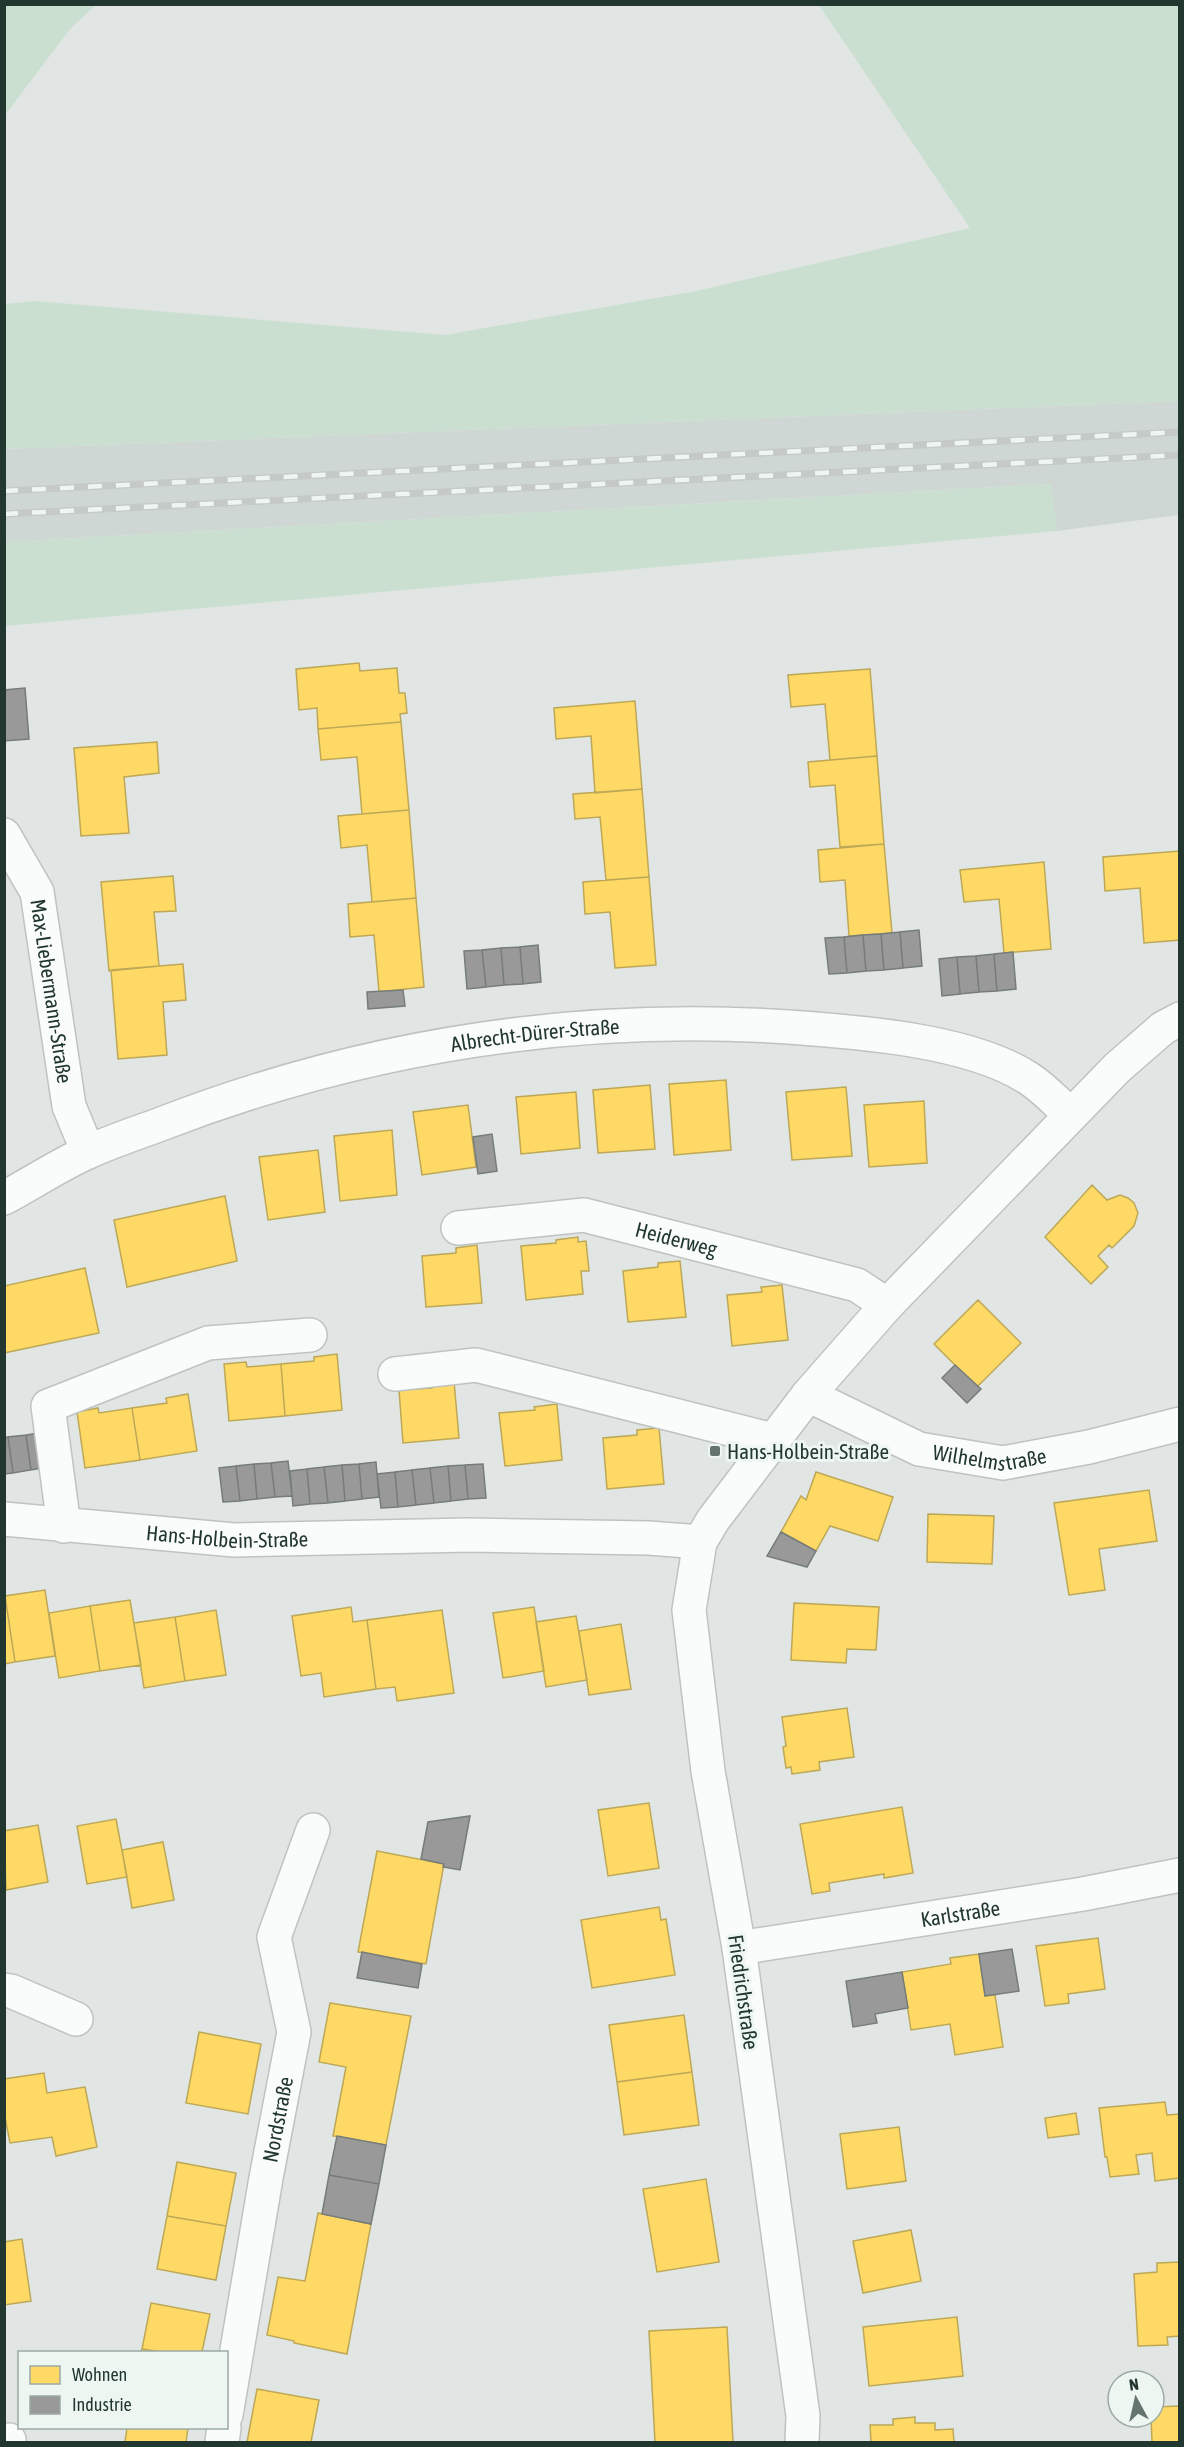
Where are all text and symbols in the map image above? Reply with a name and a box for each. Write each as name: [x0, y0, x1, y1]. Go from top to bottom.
street label: Max-Liebermann-Straße: [26, 897, 77, 1085]
street label: Albrecht-Dürer-Straße: [449, 1014, 620, 1056]
street label: Heiderweg: [633, 1217, 720, 1261]
place label: Hans-Holbein-Straße: [727, 1439, 889, 1463]
street label: Wilhelmstraße: [931, 1440, 1048, 1475]
marker: Hans-Holbein-Straße: [708, 1444, 722, 1458]
street label: Hans-Holbein-Straße: [145, 1520, 308, 1552]
street label: Karlstraße: [919, 1895, 1002, 1931]
street label: Friedrichstraße: [724, 1933, 764, 2051]
street label: Nordstraße: [257, 2074, 297, 2164]
legend: [18, 2351, 228, 2429]
text: Wohnen: [72, 2364, 127, 2385]
north arrow: [1106, 2369, 1166, 2429]
text: N: [1128, 2375, 1140, 2394]
text: Industrie: [72, 2394, 132, 2415]

